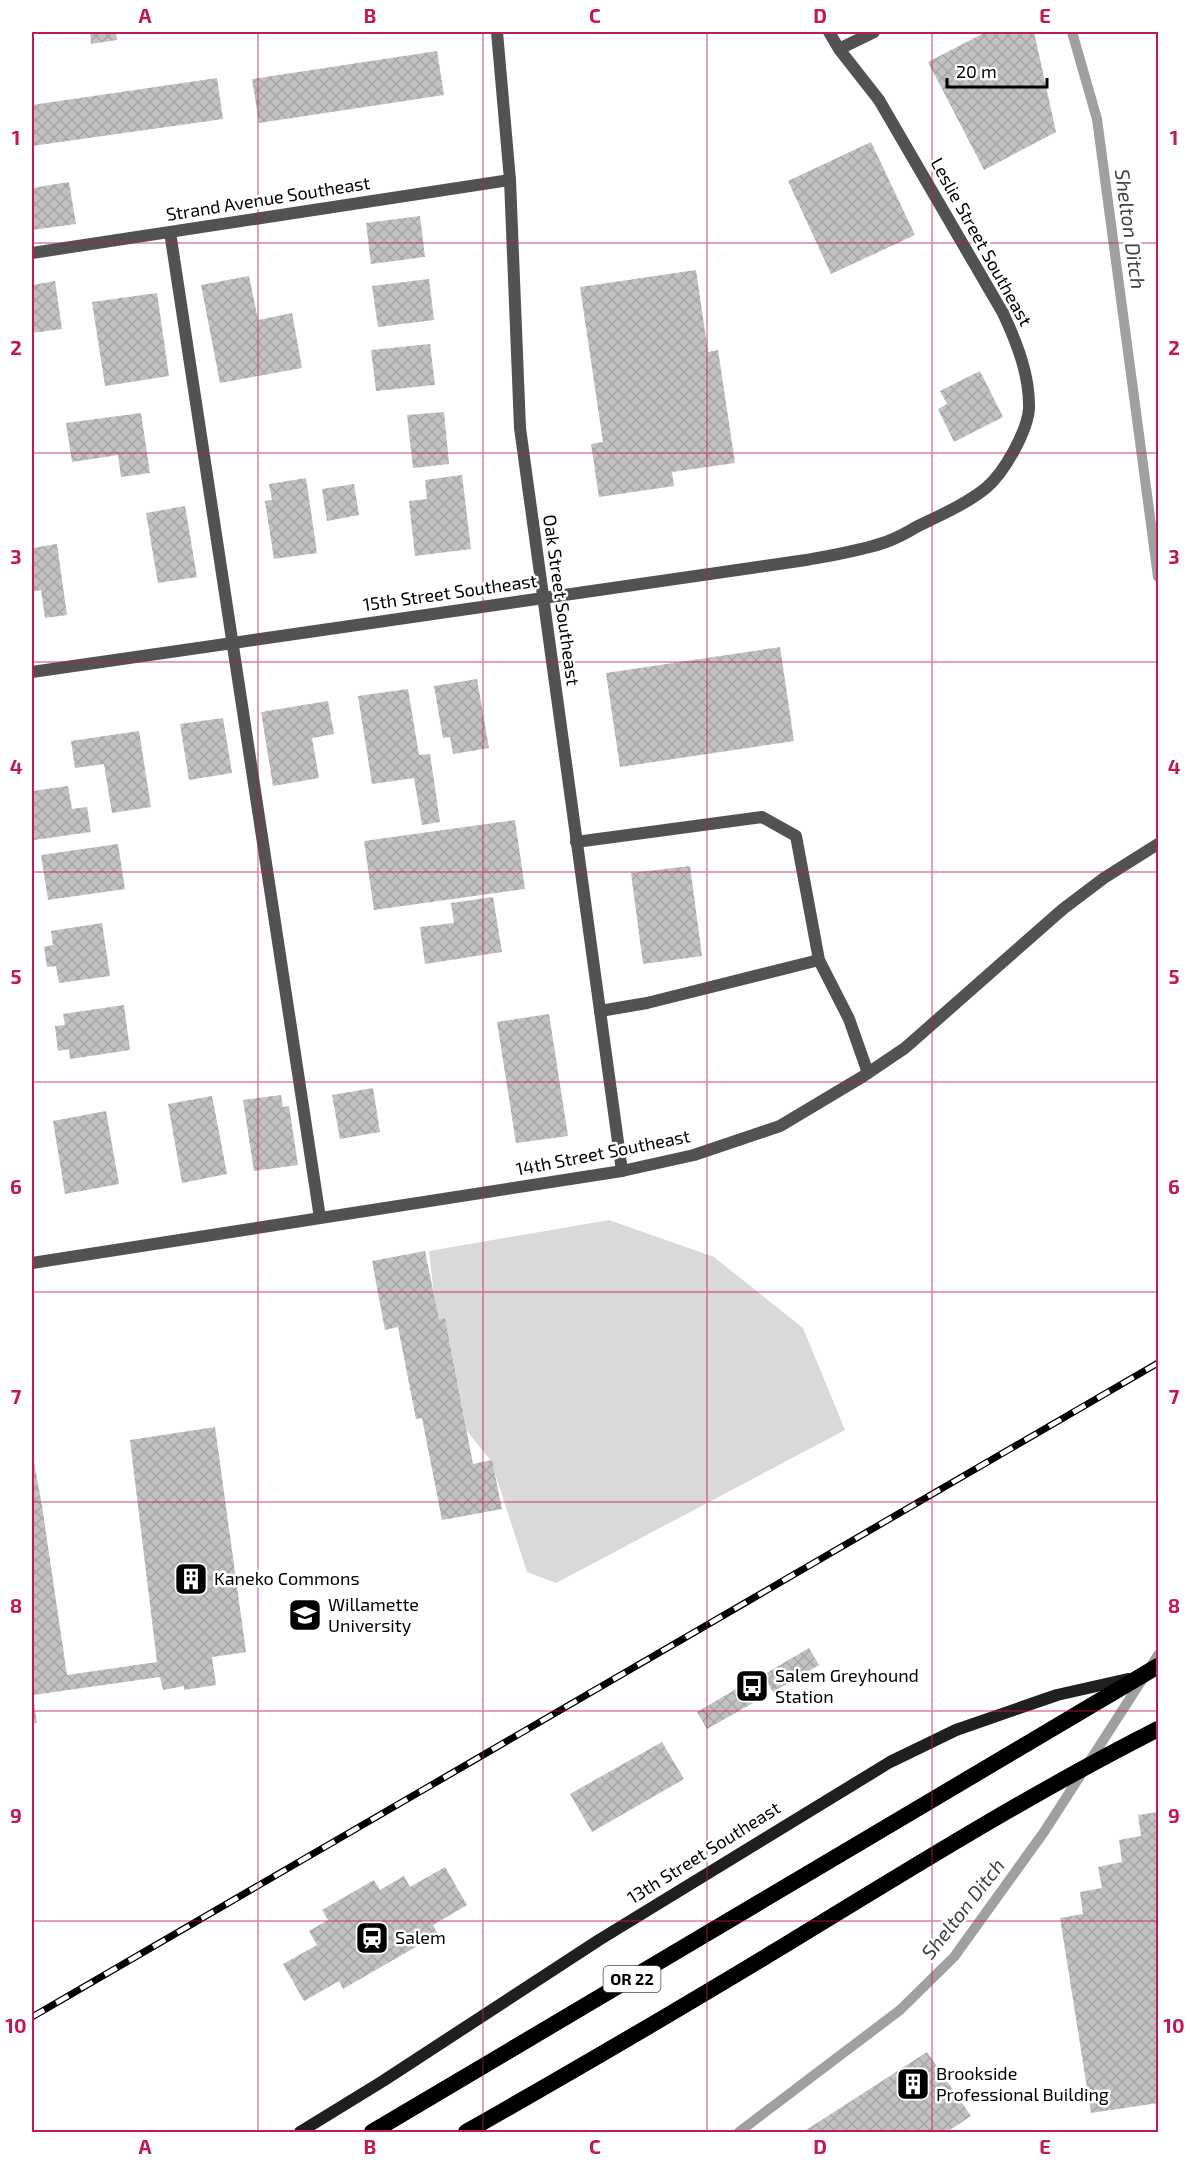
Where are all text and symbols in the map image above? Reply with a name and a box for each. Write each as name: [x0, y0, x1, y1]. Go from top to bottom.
text: A: [138, 3, 152, 27]
text: B: [364, 3, 376, 27]
text: C: [589, 3, 601, 27]
text: D: [813, 3, 827, 27]
text: E: [1039, 3, 1051, 27]
scale bar: [947, 51, 1048, 89]
text: 20 m: [956, 60, 997, 82]
text: 1: [12, 125, 20, 149]
text: 1: [1170, 125, 1178, 149]
street label: Leslie Street Southeast: [926, 154, 1037, 330]
water label: Shelton Ditch: [1111, 167, 1151, 290]
street label: Strand Avenue Southeast: [164, 171, 371, 225]
text: 2: [10, 335, 22, 359]
text: 2: [1168, 335, 1180, 359]
street label: Oak Street Southeast: [539, 513, 585, 687]
text: 3: [10, 544, 22, 568]
text: 3: [1168, 544, 1180, 568]
street label: 15th Street Southeast: [361, 569, 538, 615]
text: 4: [10, 754, 23, 778]
text: 4: [1168, 754, 1181, 778]
text: 5: [10, 964, 22, 988]
text: 5: [1168, 964, 1180, 988]
street label: 14th Street Southeast: [514, 1124, 692, 1180]
text: 6: [10, 1174, 22, 1198]
text: 6: [1168, 1174, 1180, 1198]
text: 7: [11, 1384, 22, 1408]
text: 7: [1169, 1384, 1180, 1408]
building icon: Kaneko Commons: [173, 1561, 209, 1597]
place label: Kaneko Commons: [214, 1567, 360, 1589]
text: 8: [10, 1593, 22, 1617]
place label: Willamette University: [328, 1593, 419, 1636]
text: 8: [1168, 1593, 1180, 1617]
school or university icon: Willamette University: [287, 1597, 323, 1633]
place label: Salem Greyhound Station: [775, 1664, 919, 1707]
bus stop icon: Salem Greyhound Station: [734, 1668, 770, 1704]
street label: 13th Street Southeast: [623, 1796, 784, 1908]
text: 9: [10, 1803, 22, 1827]
text: 9: [1168, 1803, 1180, 1827]
water label: Shelton Ditch: [916, 1853, 1009, 1963]
station icon: Salem: [354, 1920, 390, 1956]
place label: Salem: [395, 1926, 446, 1948]
road number: OR 22: [604, 1966, 660, 1992]
text: 10: [5, 2013, 27, 2037]
text: 10: [1163, 2013, 1185, 2037]
place label: Brookside Professional Building: [936, 2062, 1109, 2105]
building icon: Brookside Professional Building: [895, 2066, 931, 2102]
text: A: [138, 2134, 152, 2158]
text: B: [364, 2134, 376, 2158]
text: C: [589, 2134, 601, 2158]
text: D: [813, 2134, 827, 2158]
text: E: [1039, 2134, 1051, 2158]

